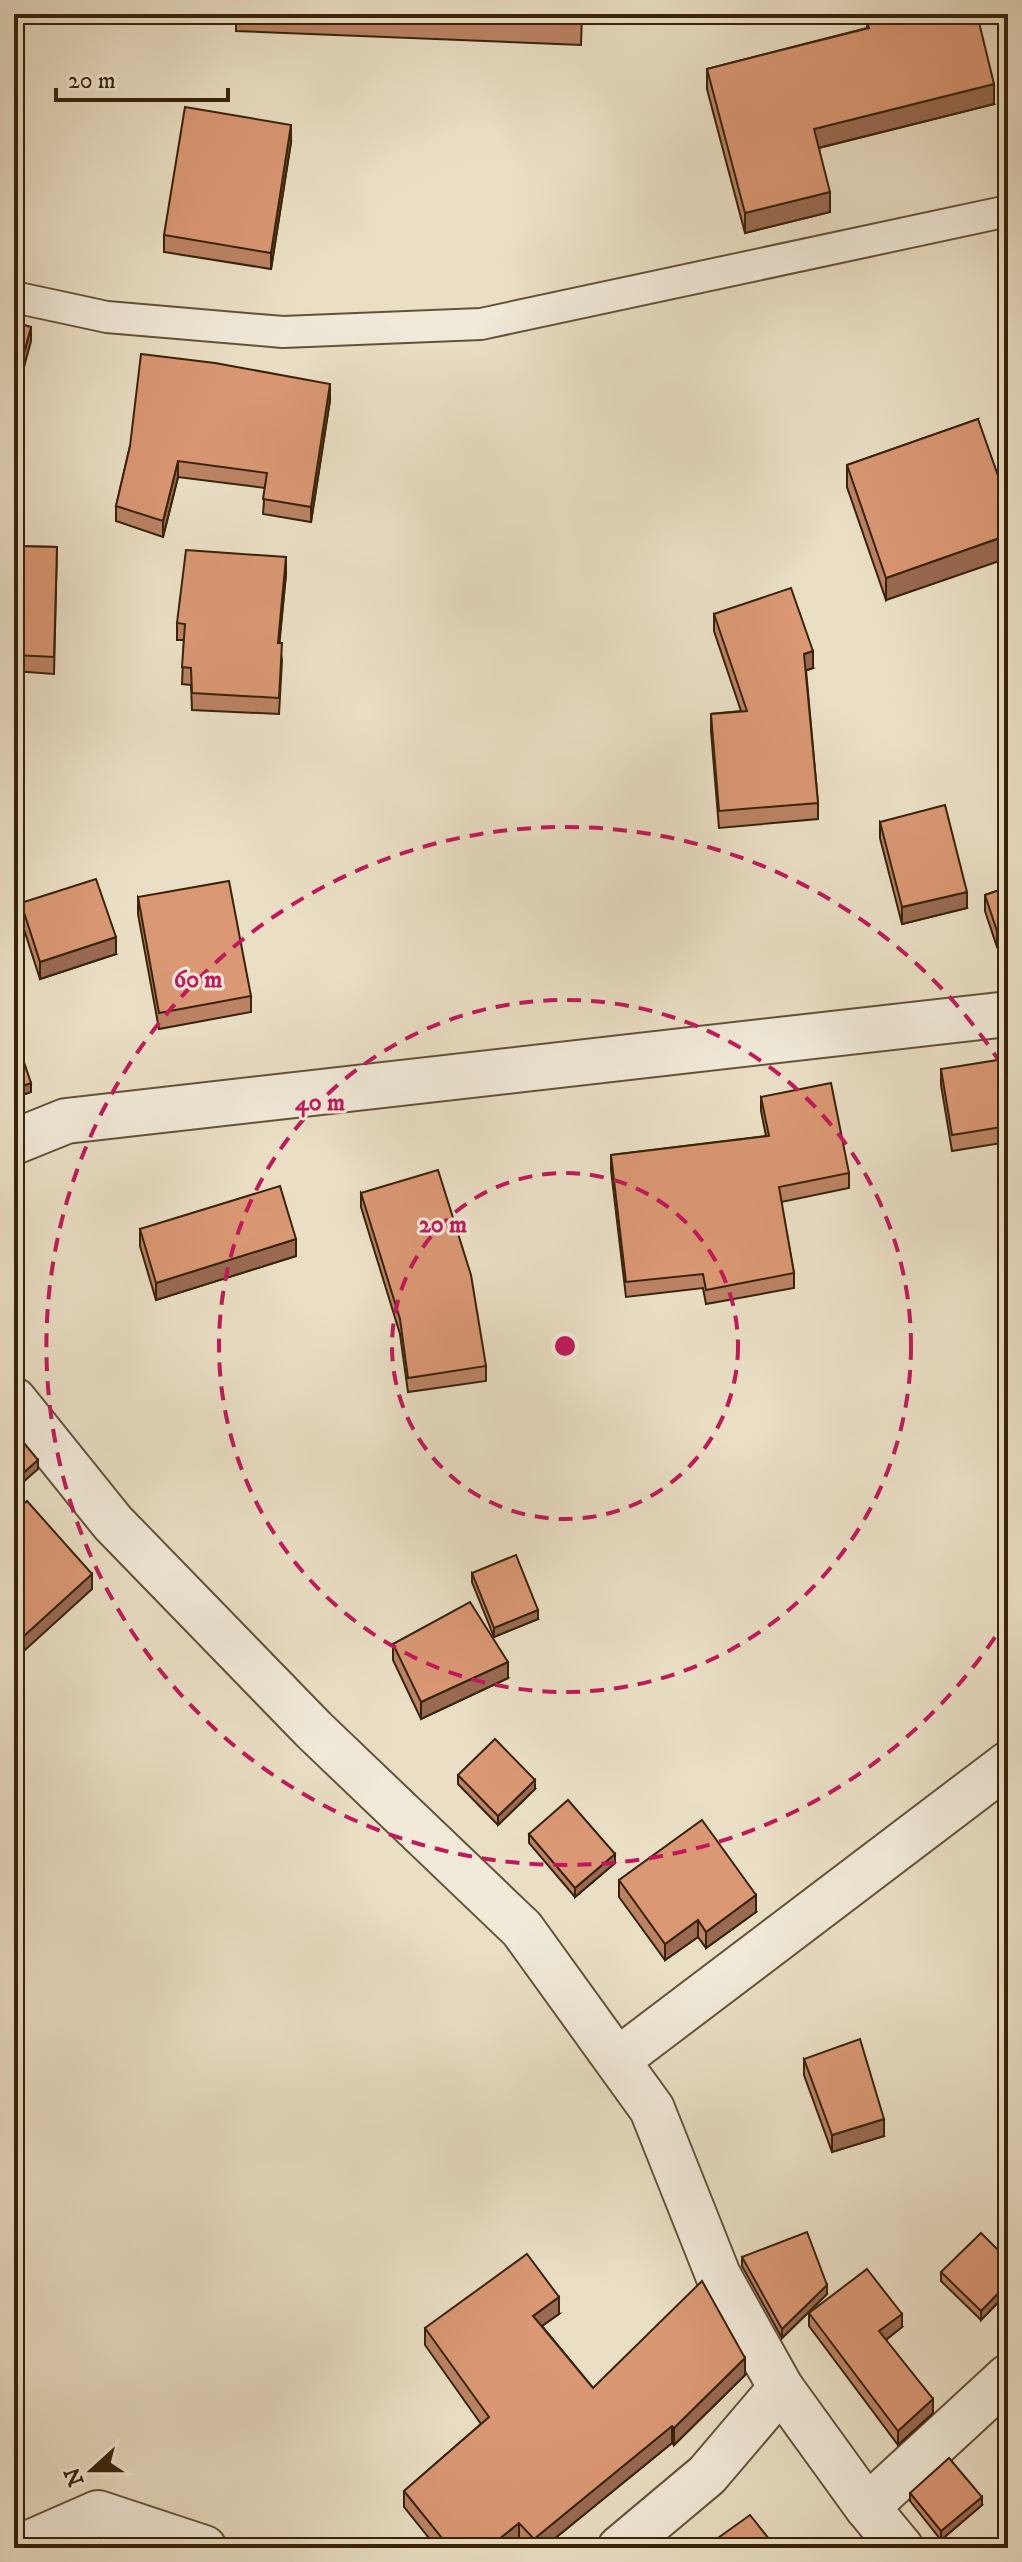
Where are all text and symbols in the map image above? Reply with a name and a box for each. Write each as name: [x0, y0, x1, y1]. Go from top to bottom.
scale bar: [56, 52, 228, 102]
text: 20 m: [68, 66, 116, 96]
text: 60 m: [174, 965, 222, 995]
text: 40 m: [295, 1088, 345, 1118]
text: 20 m: [419, 1210, 467, 1240]
centre of rings: [551, 1332, 579, 1360]
north arrow: [52, 2430, 132, 2510]
text: N: [59, 2463, 91, 2490]

